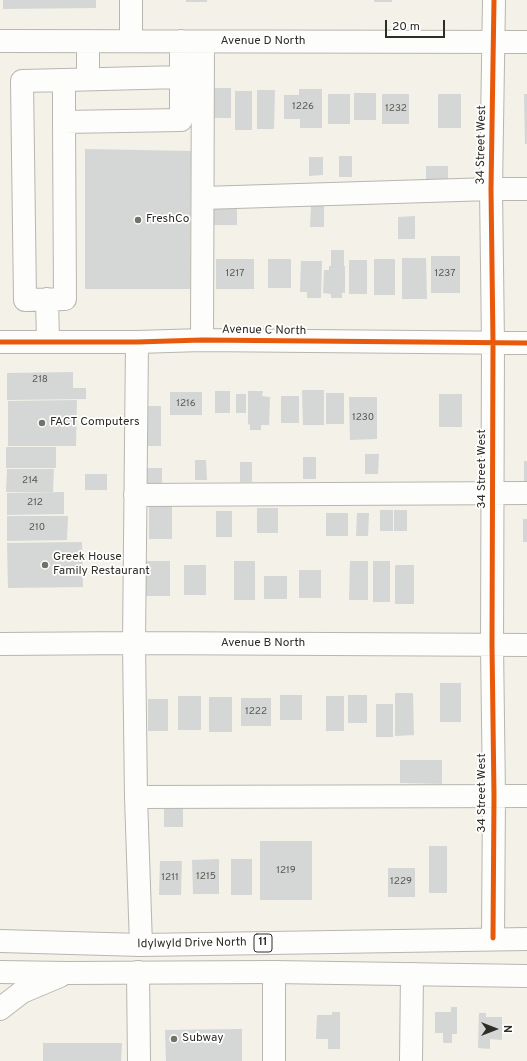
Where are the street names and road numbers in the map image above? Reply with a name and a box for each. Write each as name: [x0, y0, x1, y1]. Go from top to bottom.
street label: Avenue D North: [221, 35, 305, 49]
street label: 34 Street West: [474, 105, 490, 185]
street label: Avenue C North: [222, 323, 306, 339]
street label: 34 Street West: [476, 429, 490, 509]
street label: Avenue B North: [221, 637, 305, 651]
street label: 34 Street West: [476, 753, 490, 833]
road number: 11: [254, 934, 272, 952]
street label: Idylwyld Drive North: [137, 936, 247, 952]

